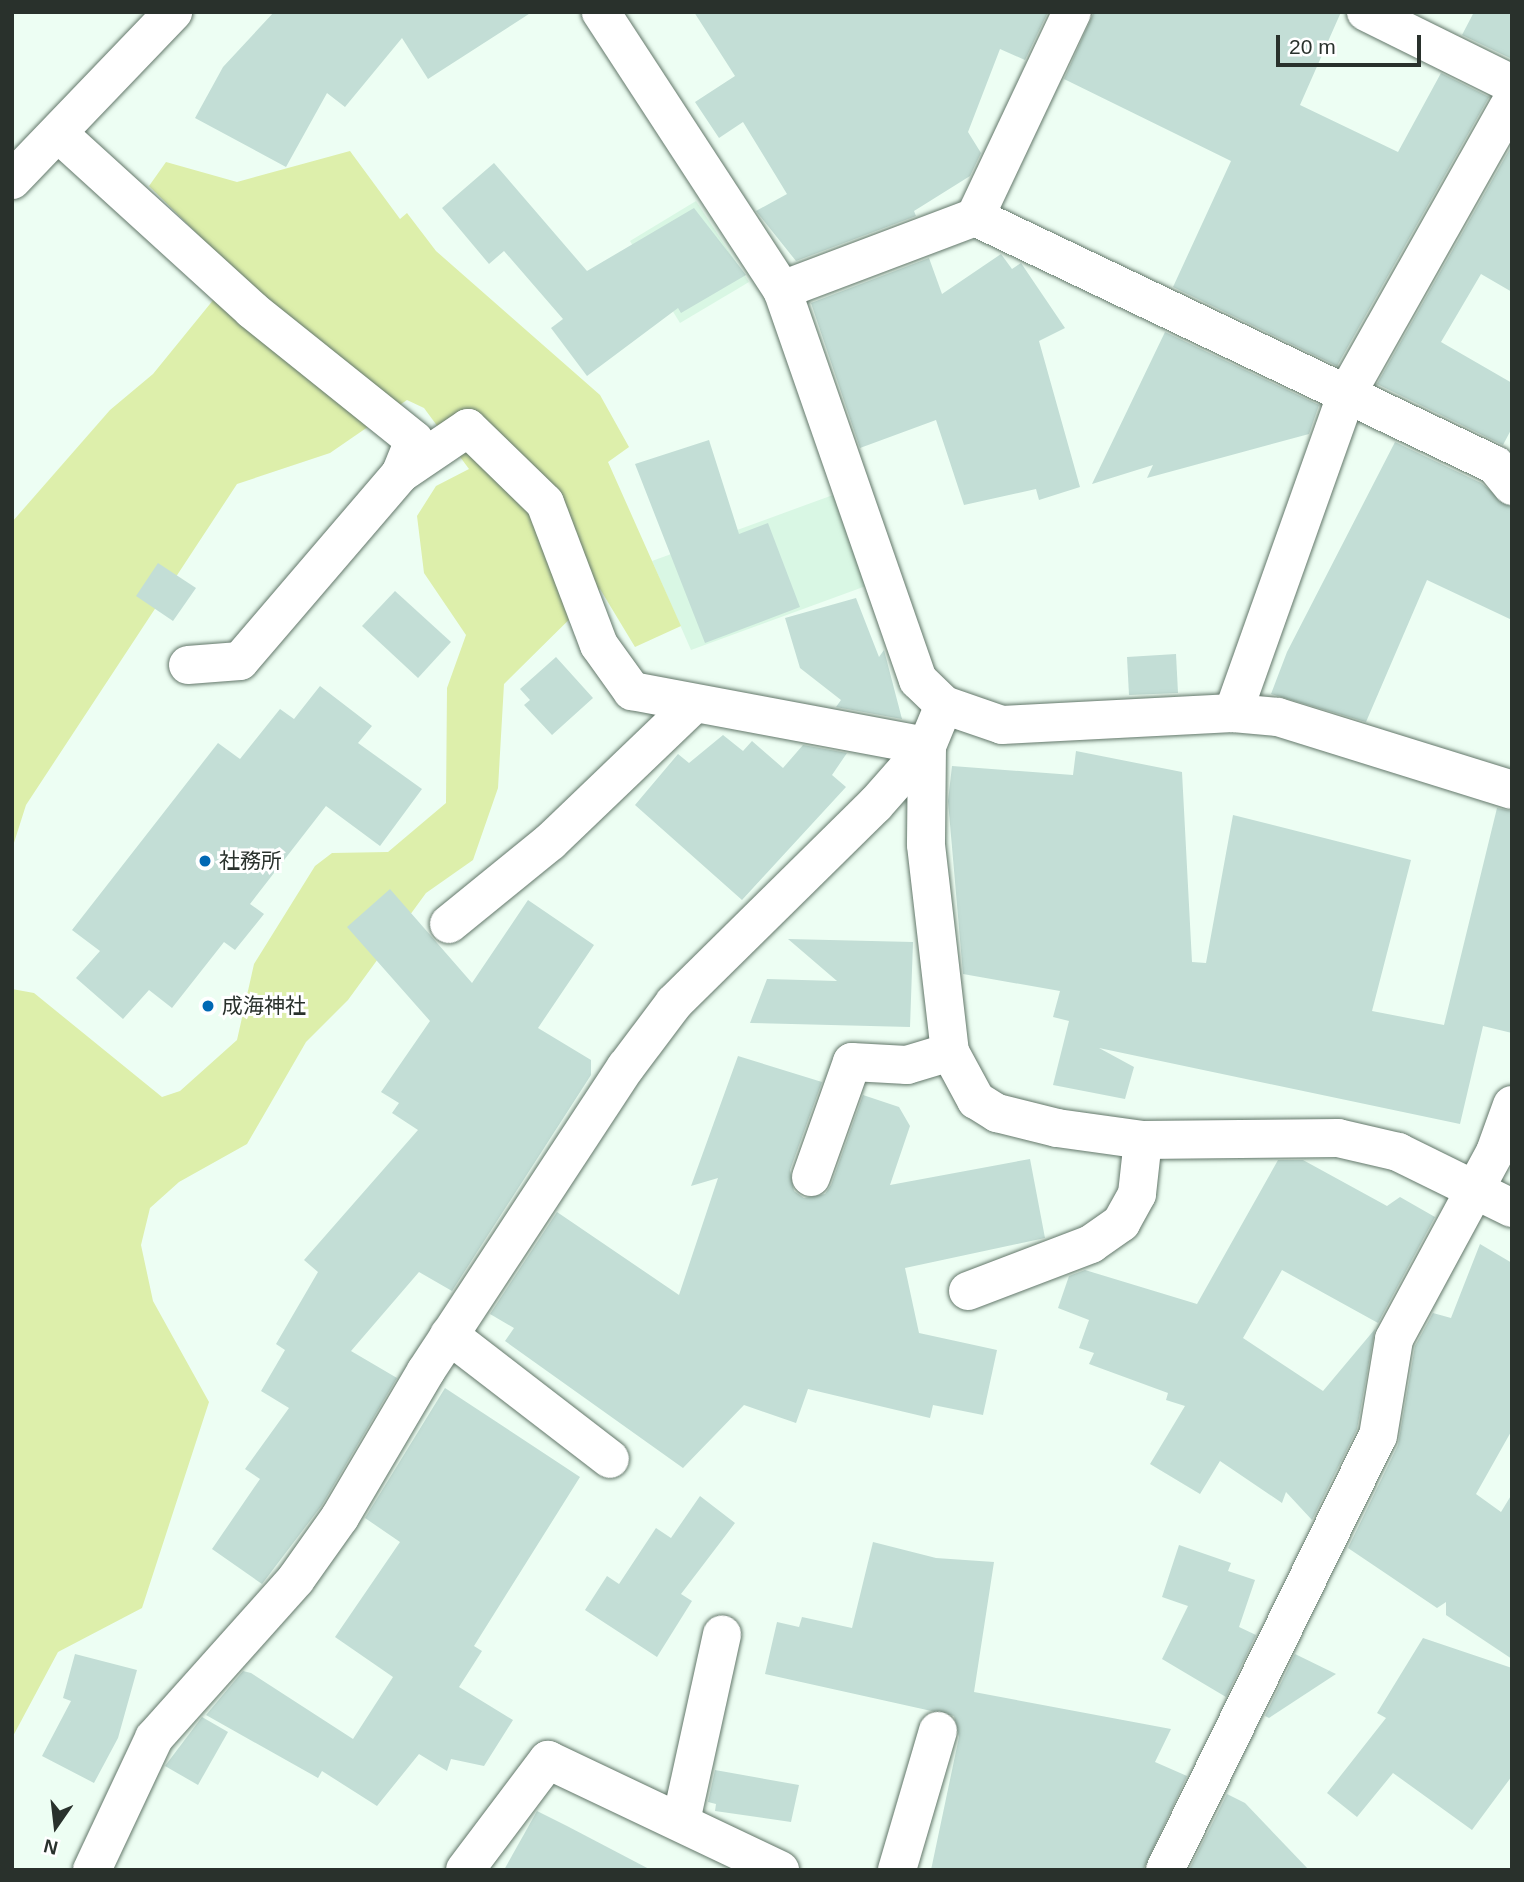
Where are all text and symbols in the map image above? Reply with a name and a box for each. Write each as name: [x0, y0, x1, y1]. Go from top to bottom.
scale bar: [1279, 21, 1424, 65]
text: 20 m: [1289, 35, 1336, 58]
place label: 社務所: [219, 848, 282, 874]
marker: 社務所: [197, 853, 213, 869]
place label: 成海神社: [222, 993, 306, 1019]
marker: 成海神社: [200, 998, 216, 1014]
north arrow: [21, 1791, 91, 1861]
text: N: [42, 1835, 60, 1859]

